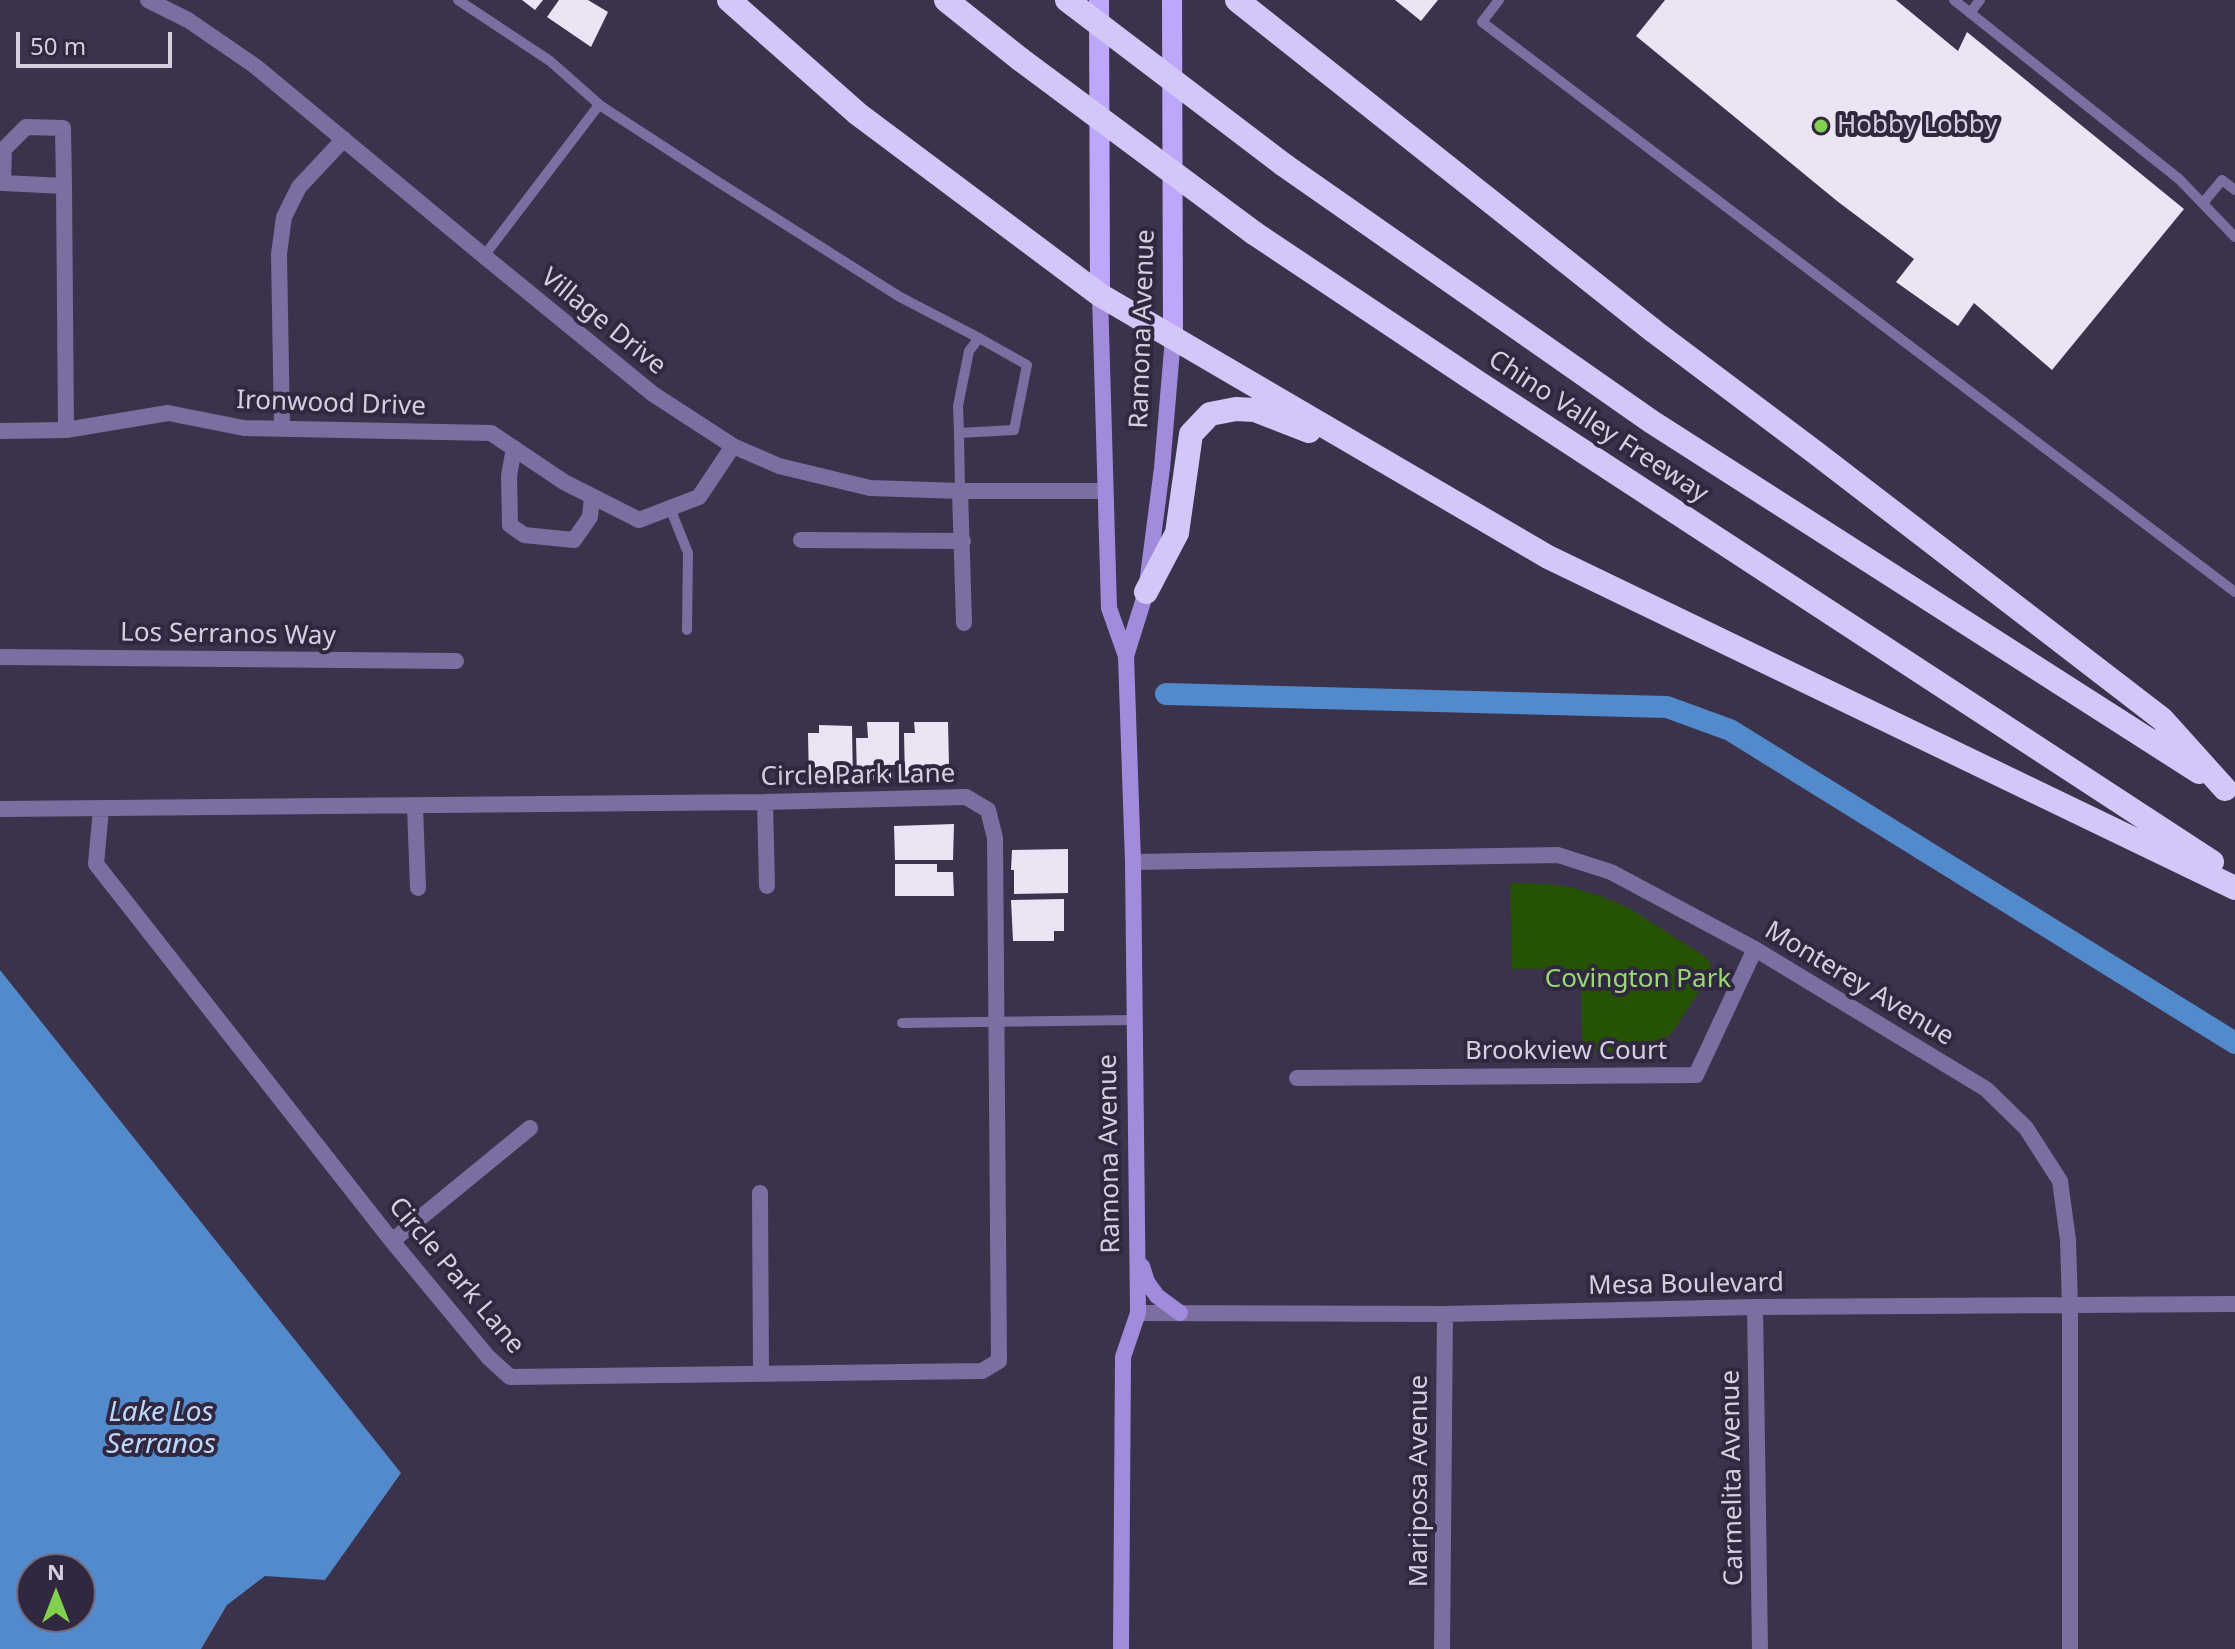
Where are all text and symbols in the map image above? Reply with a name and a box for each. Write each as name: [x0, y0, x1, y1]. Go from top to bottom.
scale bar: [20, 16, 176, 66]
text: 50 m: [30, 29, 86, 62]
place label: Hobby Lobby: [1837, 110, 1998, 142]
marker: Hobby Lobby: [1812, 117, 1830, 135]
street label: Ramona Avenue: [1124, 229, 1162, 429]
street label: Village Drive: [534, 262, 672, 382]
street label: Chino Valley Freeway: [1482, 344, 1714, 510]
street label: Ironwood Drive: [236, 385, 426, 423]
street label: Los Serranos Way: [120, 618, 336, 652]
street label: Circle Park Lane: [760, 759, 956, 793]
street label: Monterey Avenue: [1759, 915, 1959, 1053]
park label: Covington Park: [1545, 964, 1731, 996]
street label: Brookview Court: [1465, 1036, 1667, 1068]
street label: Ramona Avenue: [1093, 1054, 1127, 1254]
street label: Circle Park Lane: [382, 1191, 530, 1361]
street label: Mesa Boulevard: [1588, 1268, 1784, 1302]
street label: Carmelita Avenue: [1716, 1370, 1750, 1586]
street label: Mariposa Avenue: [1404, 1375, 1436, 1587]
water label: Lake Los Serranos: [106, 1396, 216, 1462]
north arrow: [16, 1553, 96, 1633]
text: N: [47, 1556, 65, 1586]

